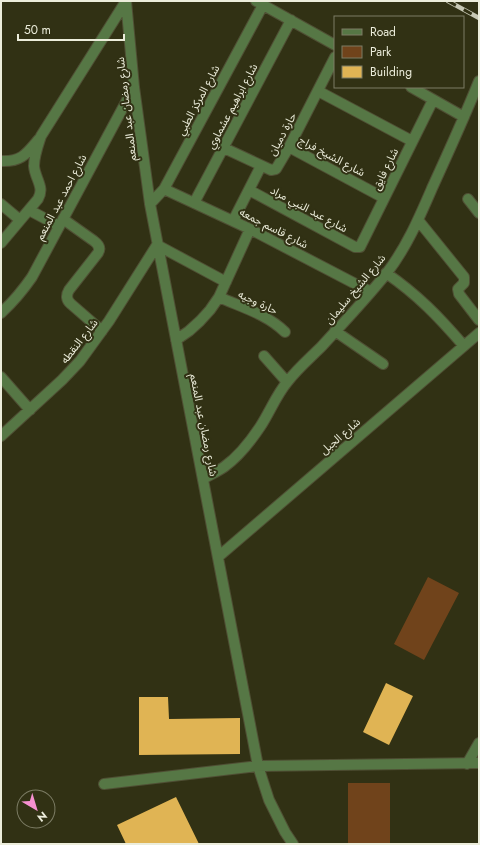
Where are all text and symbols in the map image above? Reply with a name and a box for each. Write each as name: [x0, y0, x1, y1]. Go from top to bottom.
scale bar: [18, 16, 124, 42]
legend: [334, 16, 464, 88]
text: 50 m: [24, 21, 51, 39]
text: Road: [370, 23, 396, 41]
text: Park: [370, 43, 392, 61]
street label: شارع رمضان عبد المنعم: [112, 56, 141, 162]
street label: شارع ابراهيم عشماوي: [203, 60, 263, 152]
street label: شارع المركز الطبي: [173, 62, 225, 139]
text: Building: [370, 63, 412, 81]
street label: حارة دميان: [264, 109, 300, 158]
street label: شارع الشيخ فراج: [296, 132, 368, 180]
street label: شارع فايق: [368, 145, 402, 193]
street label: شارع احمد عبد المنعم: [32, 151, 91, 243]
street label: شارع عبد النبي مراد: [267, 182, 351, 238]
street label: شارع قاسم جمعه: [237, 204, 311, 253]
street label: شارع الشيخ سليمان: [321, 250, 389, 328]
street label: حارة وجيه: [236, 286, 281, 318]
street label: شارع النقطه: [57, 315, 102, 367]
street label: شارع رمضان عبد المنعم: [185, 372, 222, 478]
street label: شارع الجبل: [316, 414, 364, 458]
north arrow: [16, 789, 56, 829]
text: N: [34, 808, 51, 826]

